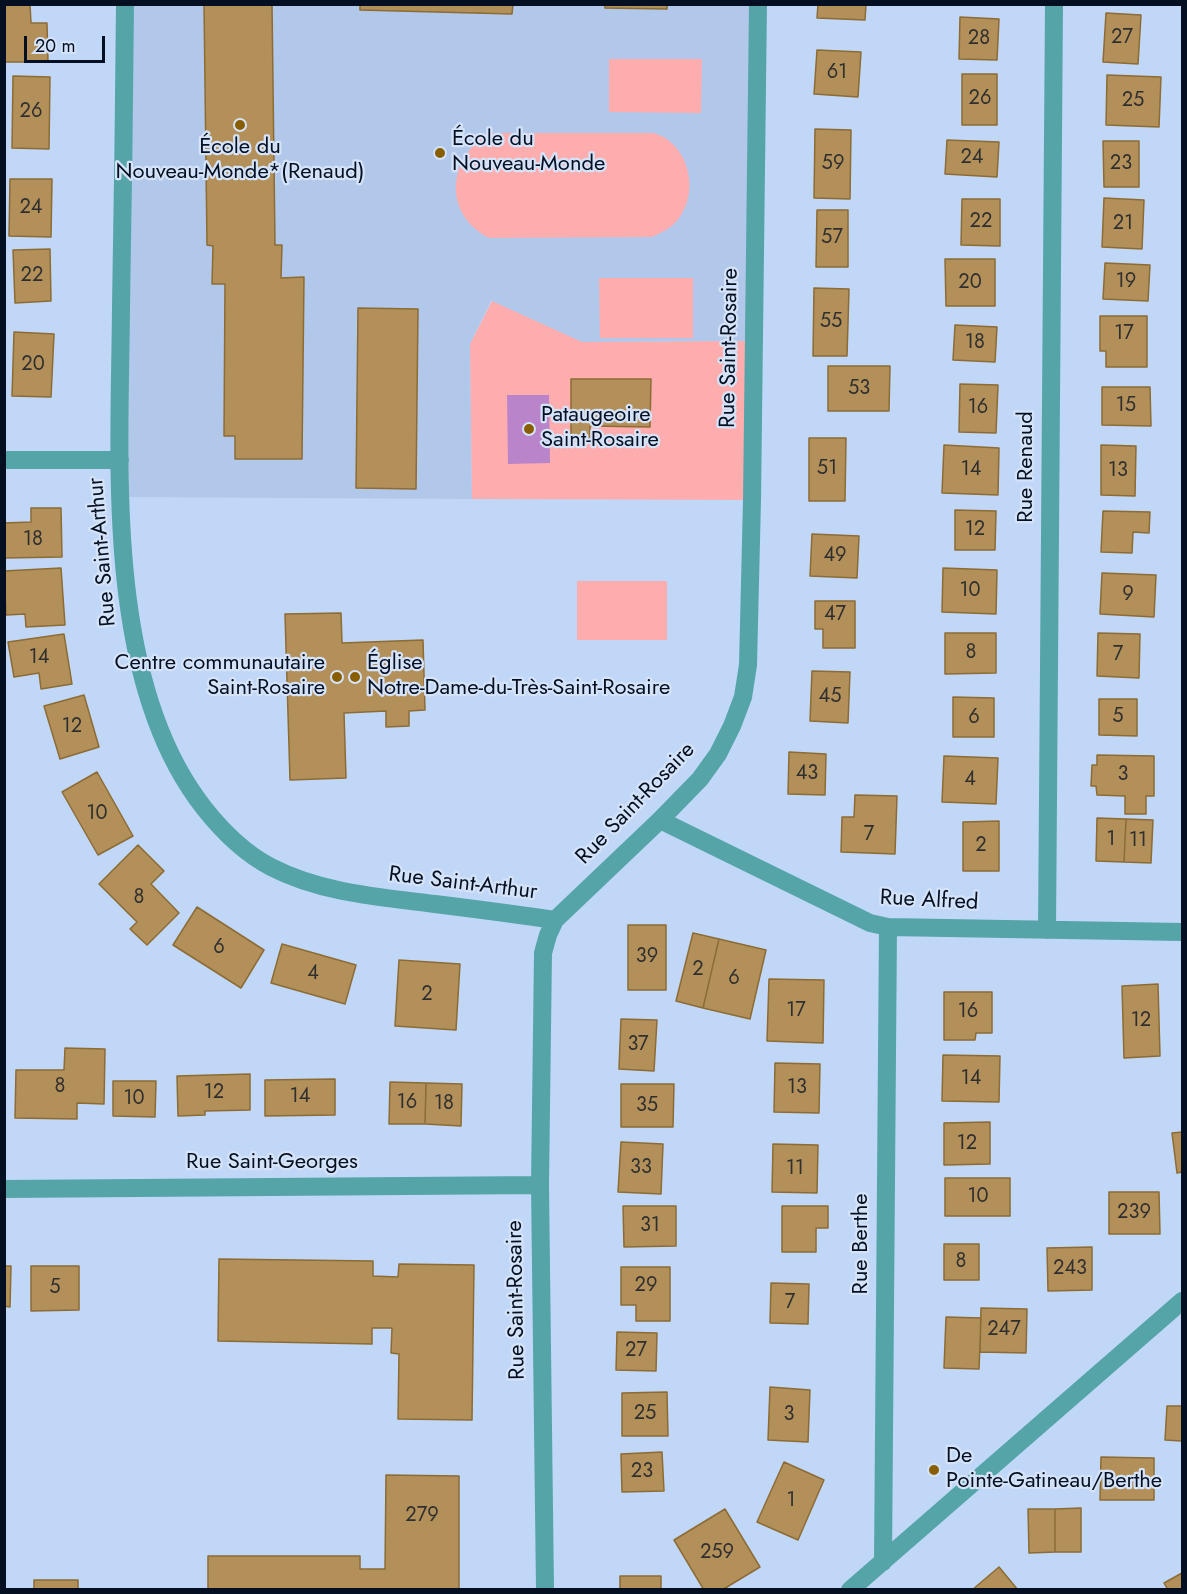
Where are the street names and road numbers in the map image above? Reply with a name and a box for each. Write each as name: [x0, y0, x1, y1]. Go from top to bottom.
street label: Rue Saint-Rosaire: [715, 268, 745, 428]
street label: Rue Renaud: [1014, 411, 1040, 523]
street label: Rue Saint-Arthur: [83, 476, 123, 628]
street label: Rue Saint-Rosaire: [571, 737, 701, 871]
street label: Rue Saint-Arthur: [387, 862, 539, 906]
street label: Rue Alfred: [879, 885, 979, 917]
street label: Rue Saint-Georges: [186, 1150, 358, 1176]
street label: Rue Berthe: [849, 1193, 875, 1295]
street label: Rue Saint-Rosaire: [502, 1220, 532, 1380]

